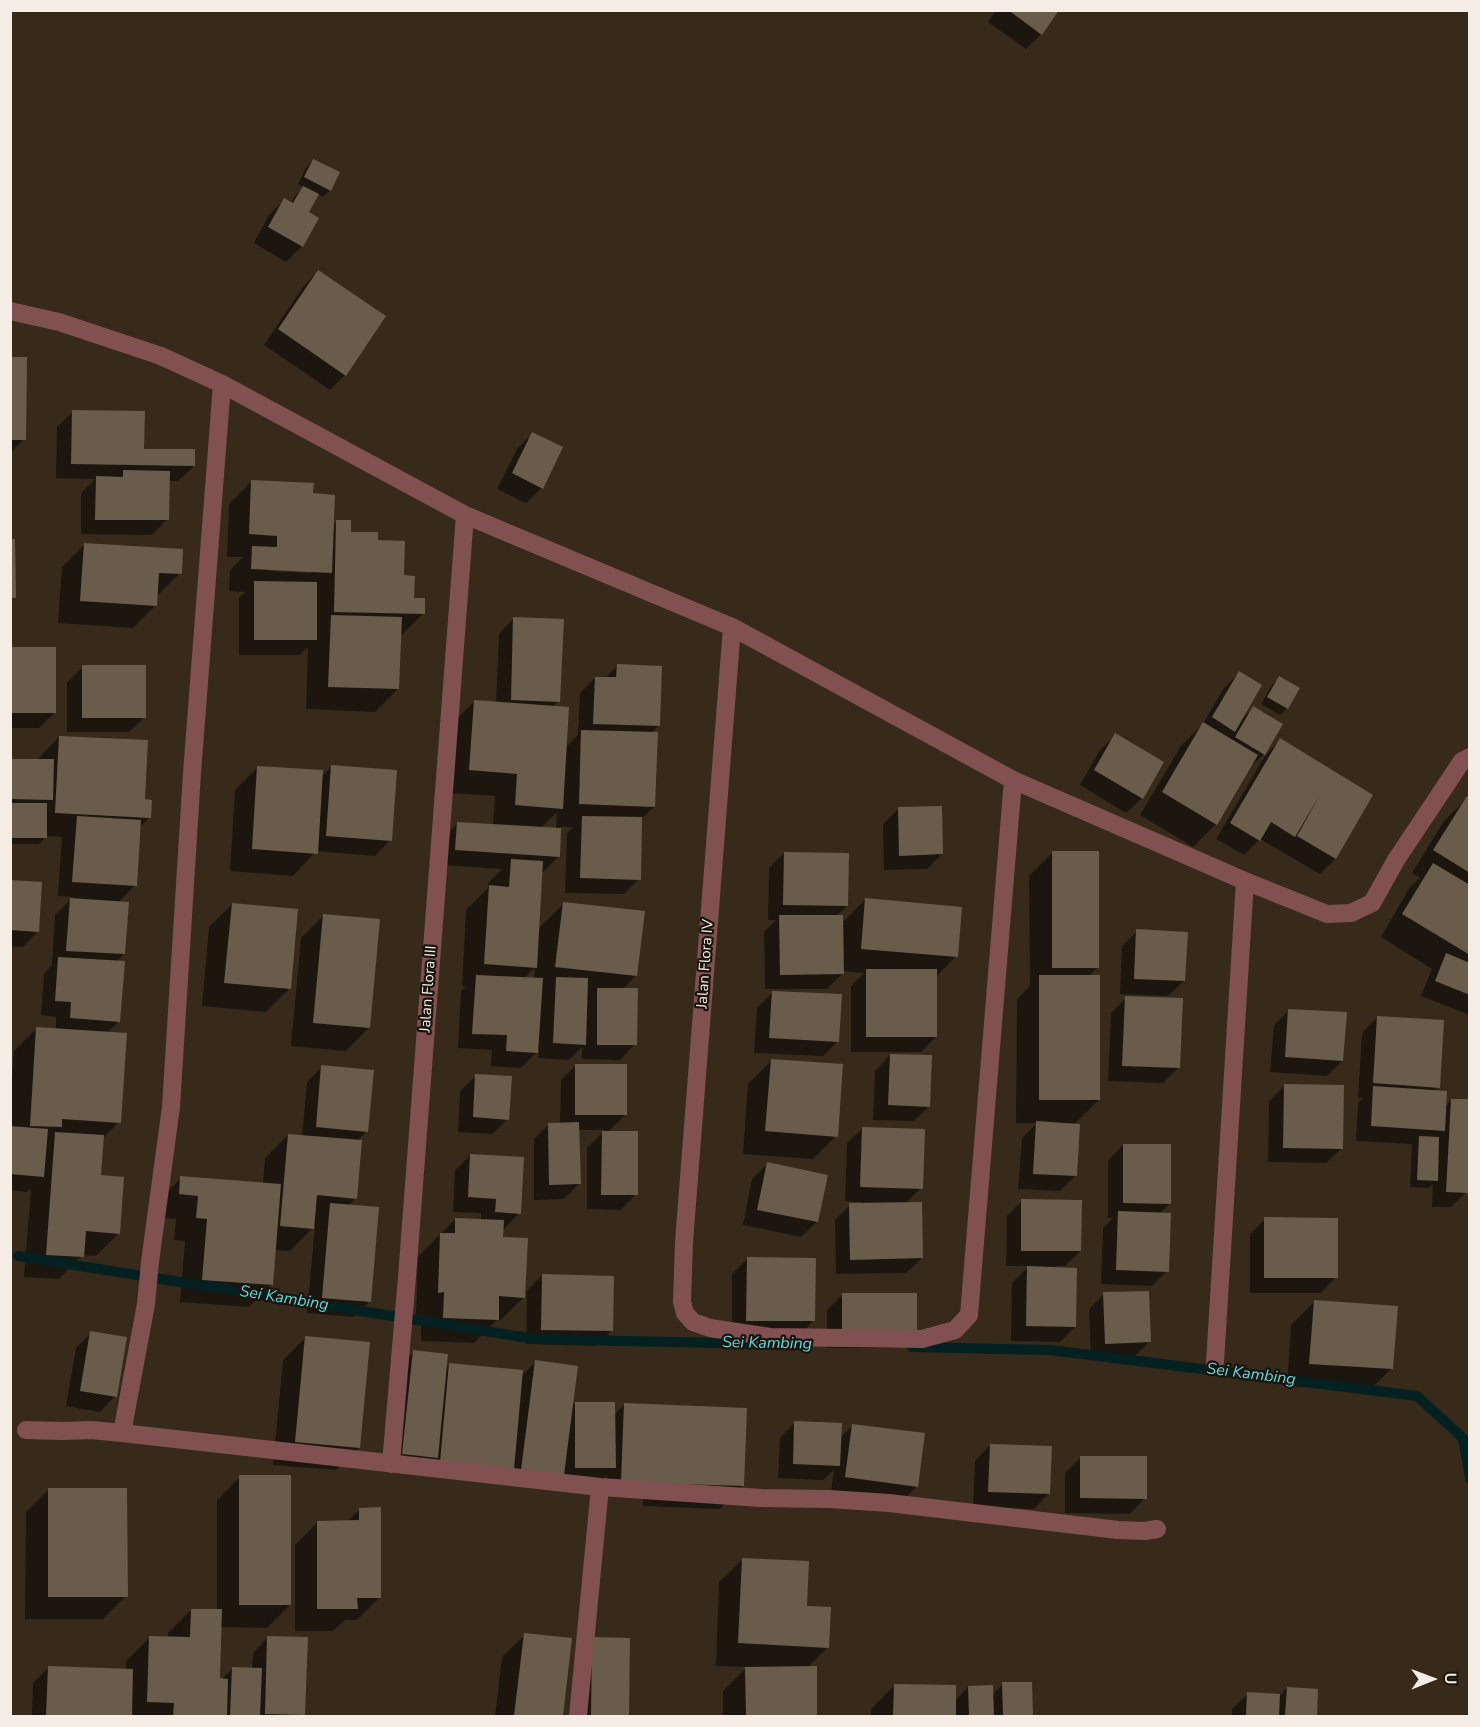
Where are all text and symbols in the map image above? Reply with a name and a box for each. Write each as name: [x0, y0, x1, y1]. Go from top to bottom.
street label: Jalan Flora IV: [694, 919, 718, 1009]
street label: Jalan Flora III: [417, 945, 441, 1033]
water label: Sei Kambing: [238, 1282, 330, 1316]
water label: Sei Kambing: [722, 1334, 812, 1354]
water label: Sei Kambing: [1205, 1360, 1297, 1390]
north arrow: [1402, 1649, 1462, 1709]
text: U: [1439, 1673, 1461, 1685]

